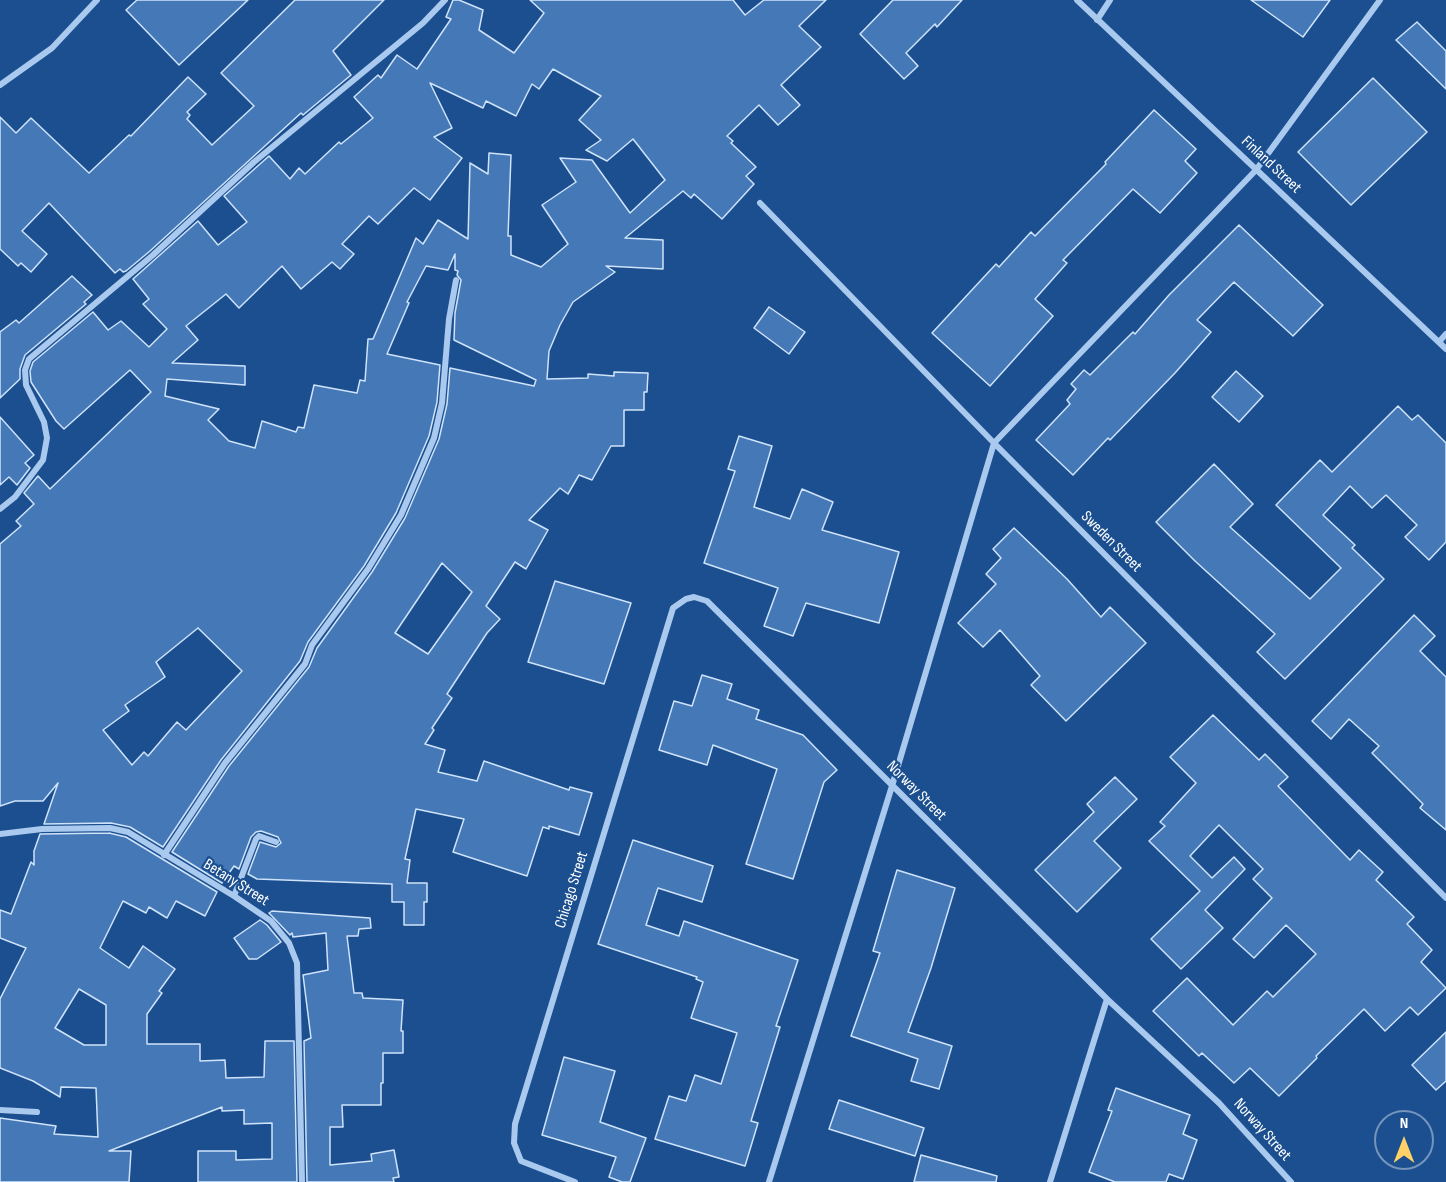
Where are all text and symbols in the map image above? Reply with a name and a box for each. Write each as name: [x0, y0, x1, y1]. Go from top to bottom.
street label: Finland Street: [1237, 132, 1305, 198]
street label: Sweden Street: [1076, 507, 1146, 577]
street label: Norway Street: [882, 757, 950, 825]
street label: Chicago Street: [551, 849, 593, 931]
street label: Betany Street: [200, 855, 272, 911]
street label: Norway Street: [1229, 1095, 1295, 1165]
north arrow: [1374, 1110, 1434, 1170]
text: N: [1400, 1114, 1408, 1133]

